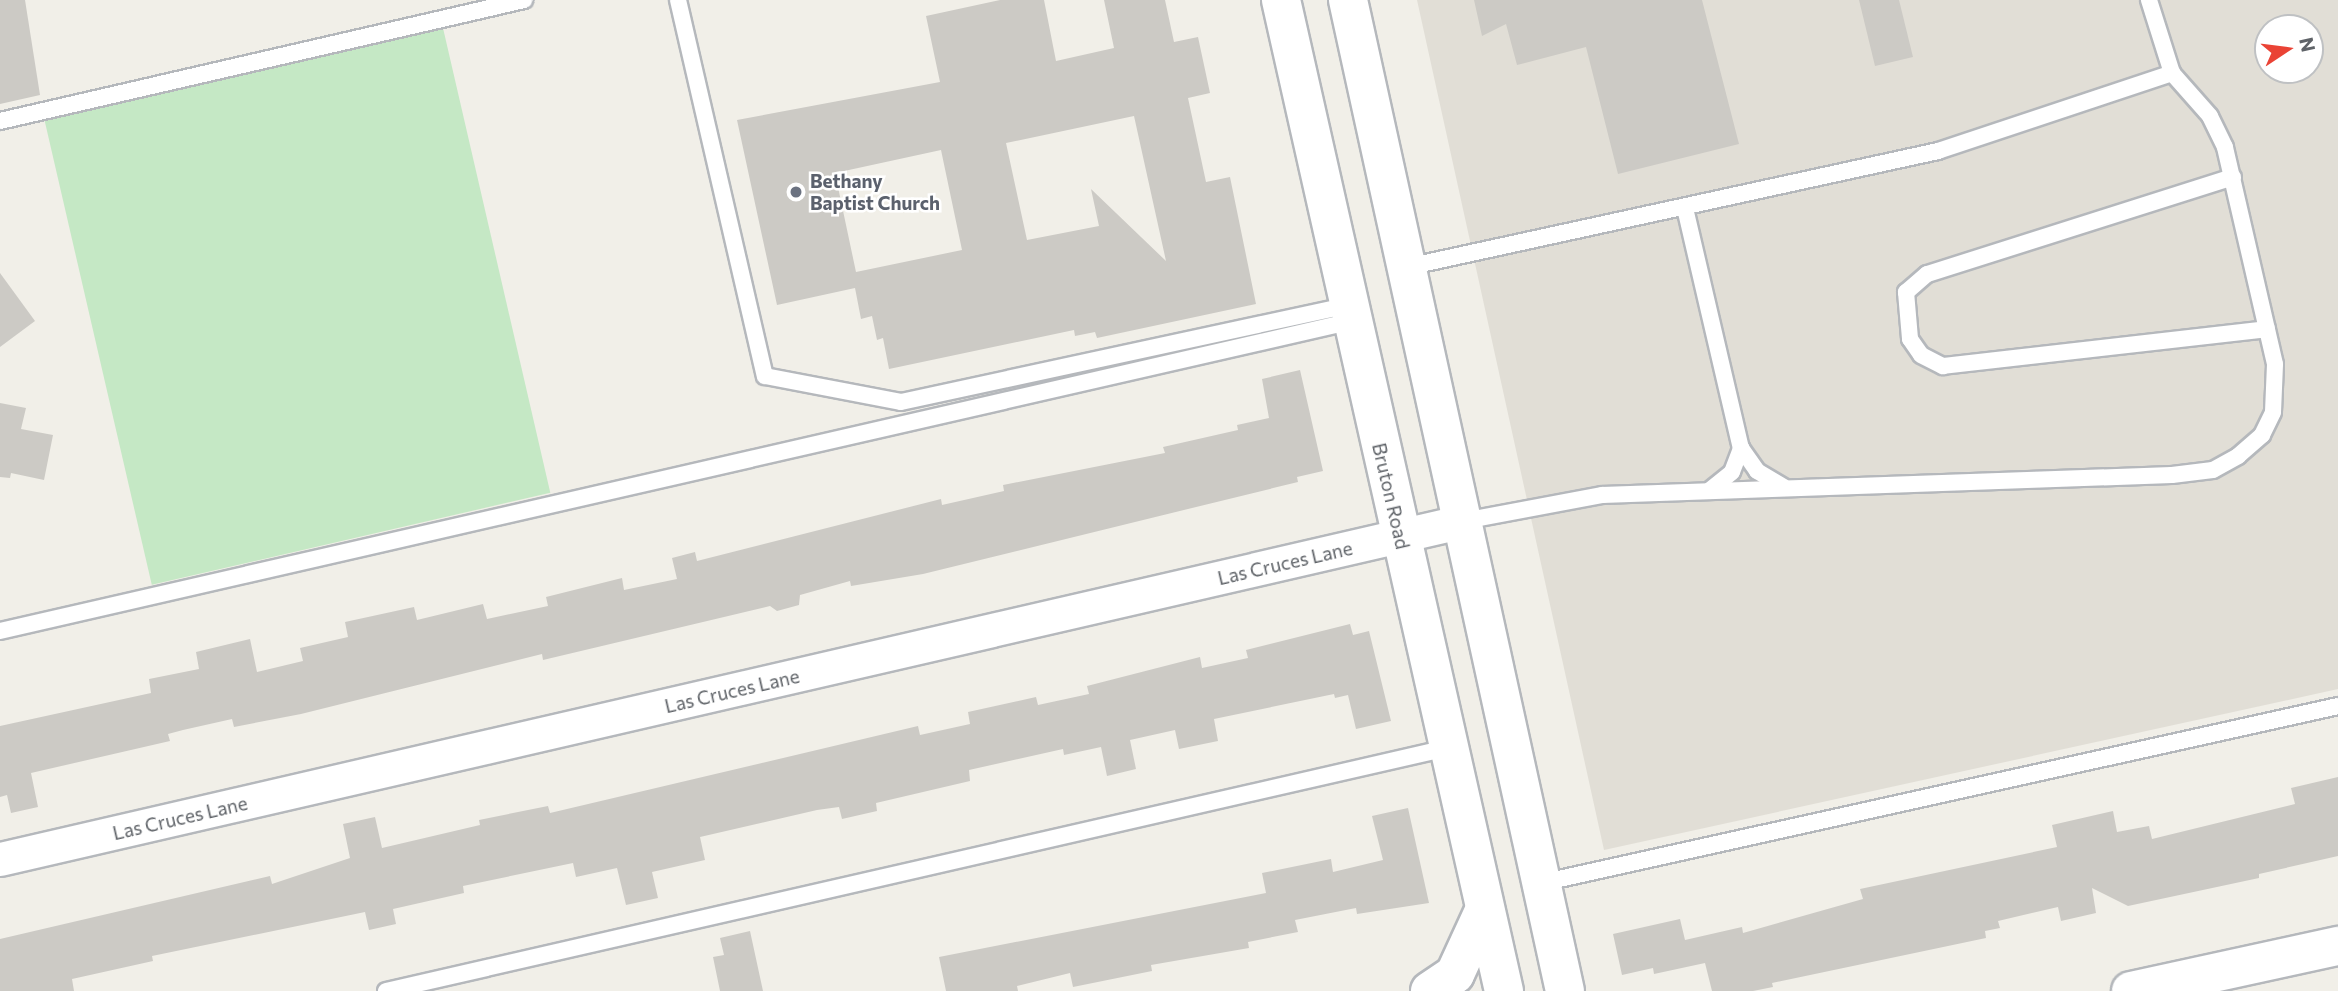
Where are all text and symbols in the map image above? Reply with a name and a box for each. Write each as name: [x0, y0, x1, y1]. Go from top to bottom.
north arrow: [2254, 14, 2324, 84]
text: N: [2295, 35, 2321, 54]
place label: Bethany Baptist Church: [810, 170, 940, 214]
marker: Bethany Baptist Church: [788, 184, 804, 200]
street label: Bruton Road: [1368, 441, 1414, 551]
street label: Las Cruces Lane: [1215, 536, 1355, 590]
street label: Las Cruces Lane: [662, 664, 802, 718]
street label: Las Cruces Lane: [110, 791, 250, 845]

